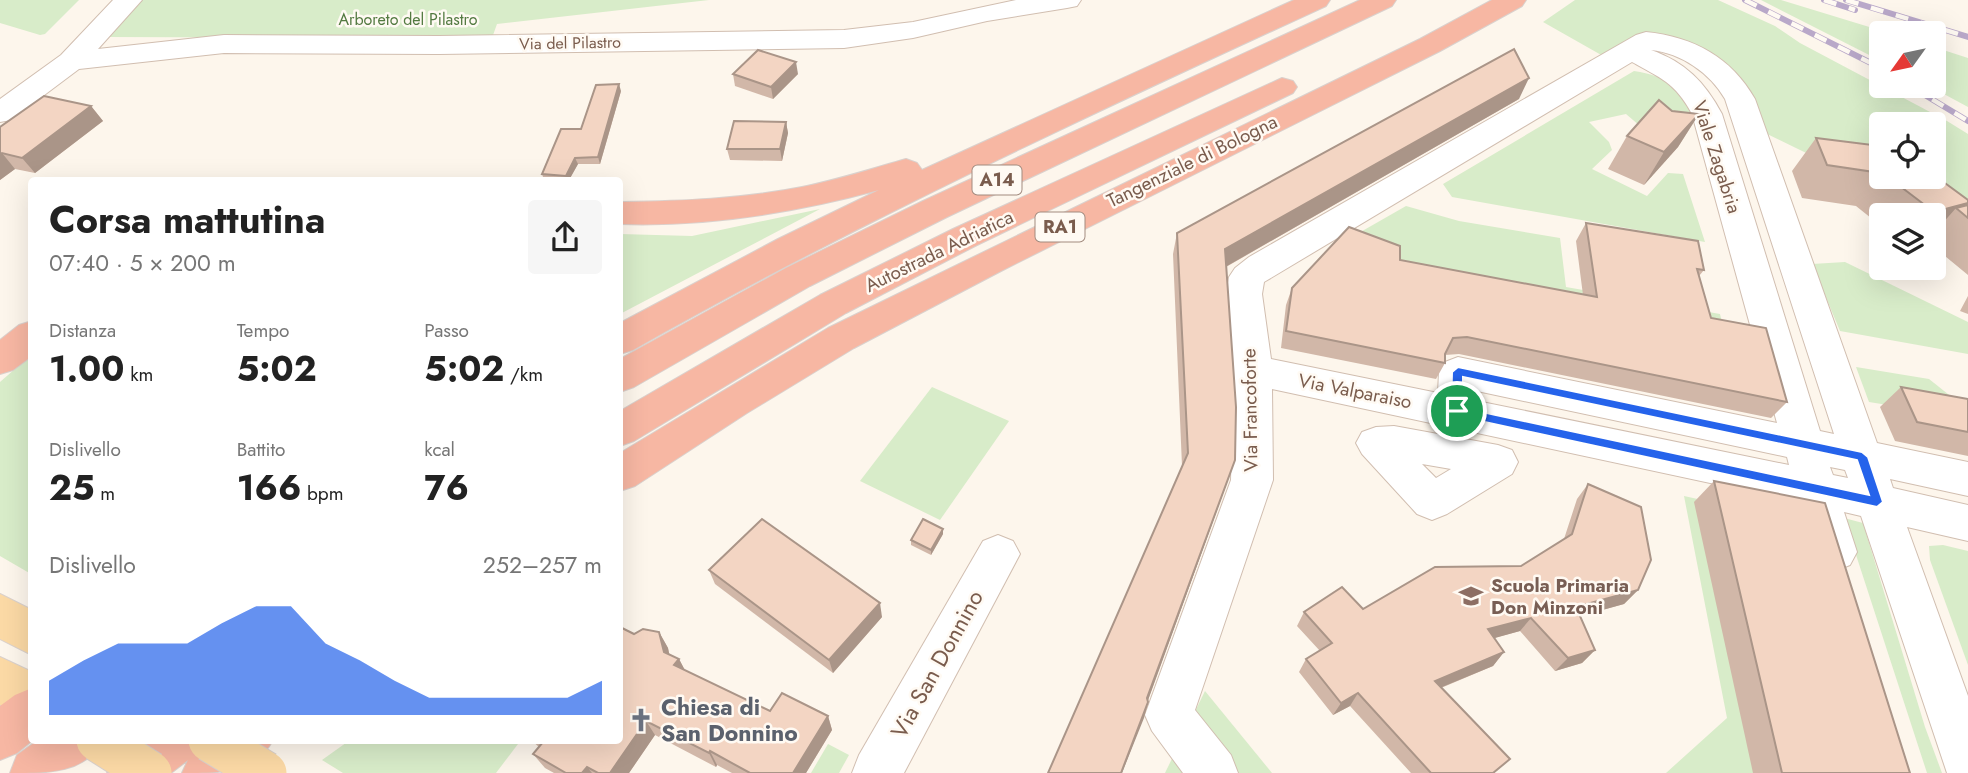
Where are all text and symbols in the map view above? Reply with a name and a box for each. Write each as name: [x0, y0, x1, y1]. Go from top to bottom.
park label: Arboreto del Pilastro: [338, 8, 478, 31]
north arrow: [1869, 21, 1946, 98]
map controls: [1869, 21, 1946, 280]
street label: Via del Pilastro: [519, 31, 621, 55]
street label: Viale Zagabria: [1686, 97, 1748, 217]
street label: Tangenziale di Bologna: [1102, 108, 1282, 214]
button: locate: [1869, 112, 1946, 189]
road number: A14: [972, 166, 1021, 195]
text: Corsa mattutina: [49, 192, 325, 247]
button: share: [528, 200, 602, 274]
street label: Autostrada Adriatica: [860, 203, 1018, 299]
button: layers: [1869, 203, 1946, 280]
road number: RA1: [1036, 212, 1084, 242]
text: 07:40 · 5 × 200 m: [49, 246, 236, 280]
text: Distanza: [49, 317, 116, 344]
text: Tempo: [237, 317, 289, 344]
text: Passo: [424, 317, 469, 344]
text: 1.00: [49, 344, 124, 394]
text: 5:02: [237, 344, 317, 394]
text: 5:02: [424, 344, 504, 394]
street label: Via Francoforte: [1235, 348, 1265, 472]
text: km: [124, 361, 153, 388]
text: /km: [504, 361, 543, 388]
street label: Via Valparaiso: [1296, 367, 1414, 415]
pin: [1427, 381, 1487, 441]
icon: arrive: [1438, 392, 1476, 430]
text: Dislivello: [49, 436, 121, 463]
text: Battito: [237, 436, 285, 463]
text: kcal: [424, 436, 455, 463]
text: 25: [49, 463, 95, 513]
text: 166: [237, 463, 301, 513]
text: 76: [424, 463, 469, 513]
text: m: [95, 480, 115, 507]
text: bpm: [301, 480, 344, 507]
text: Dislivello: [49, 548, 136, 582]
text: 252–257 m: [483, 548, 602, 582]
place label: Scuola Primaria Don Minzoni: [1491, 572, 1629, 621]
school or university icon: Scuola Primaria Don Minzoni: [1457, 582, 1485, 610]
street label: Via San Donnino: [882, 584, 992, 744]
place label: Chiesa di San Donnino: [661, 690, 798, 750]
church icon: Chiesa di San Donnino: [627, 706, 655, 734]

